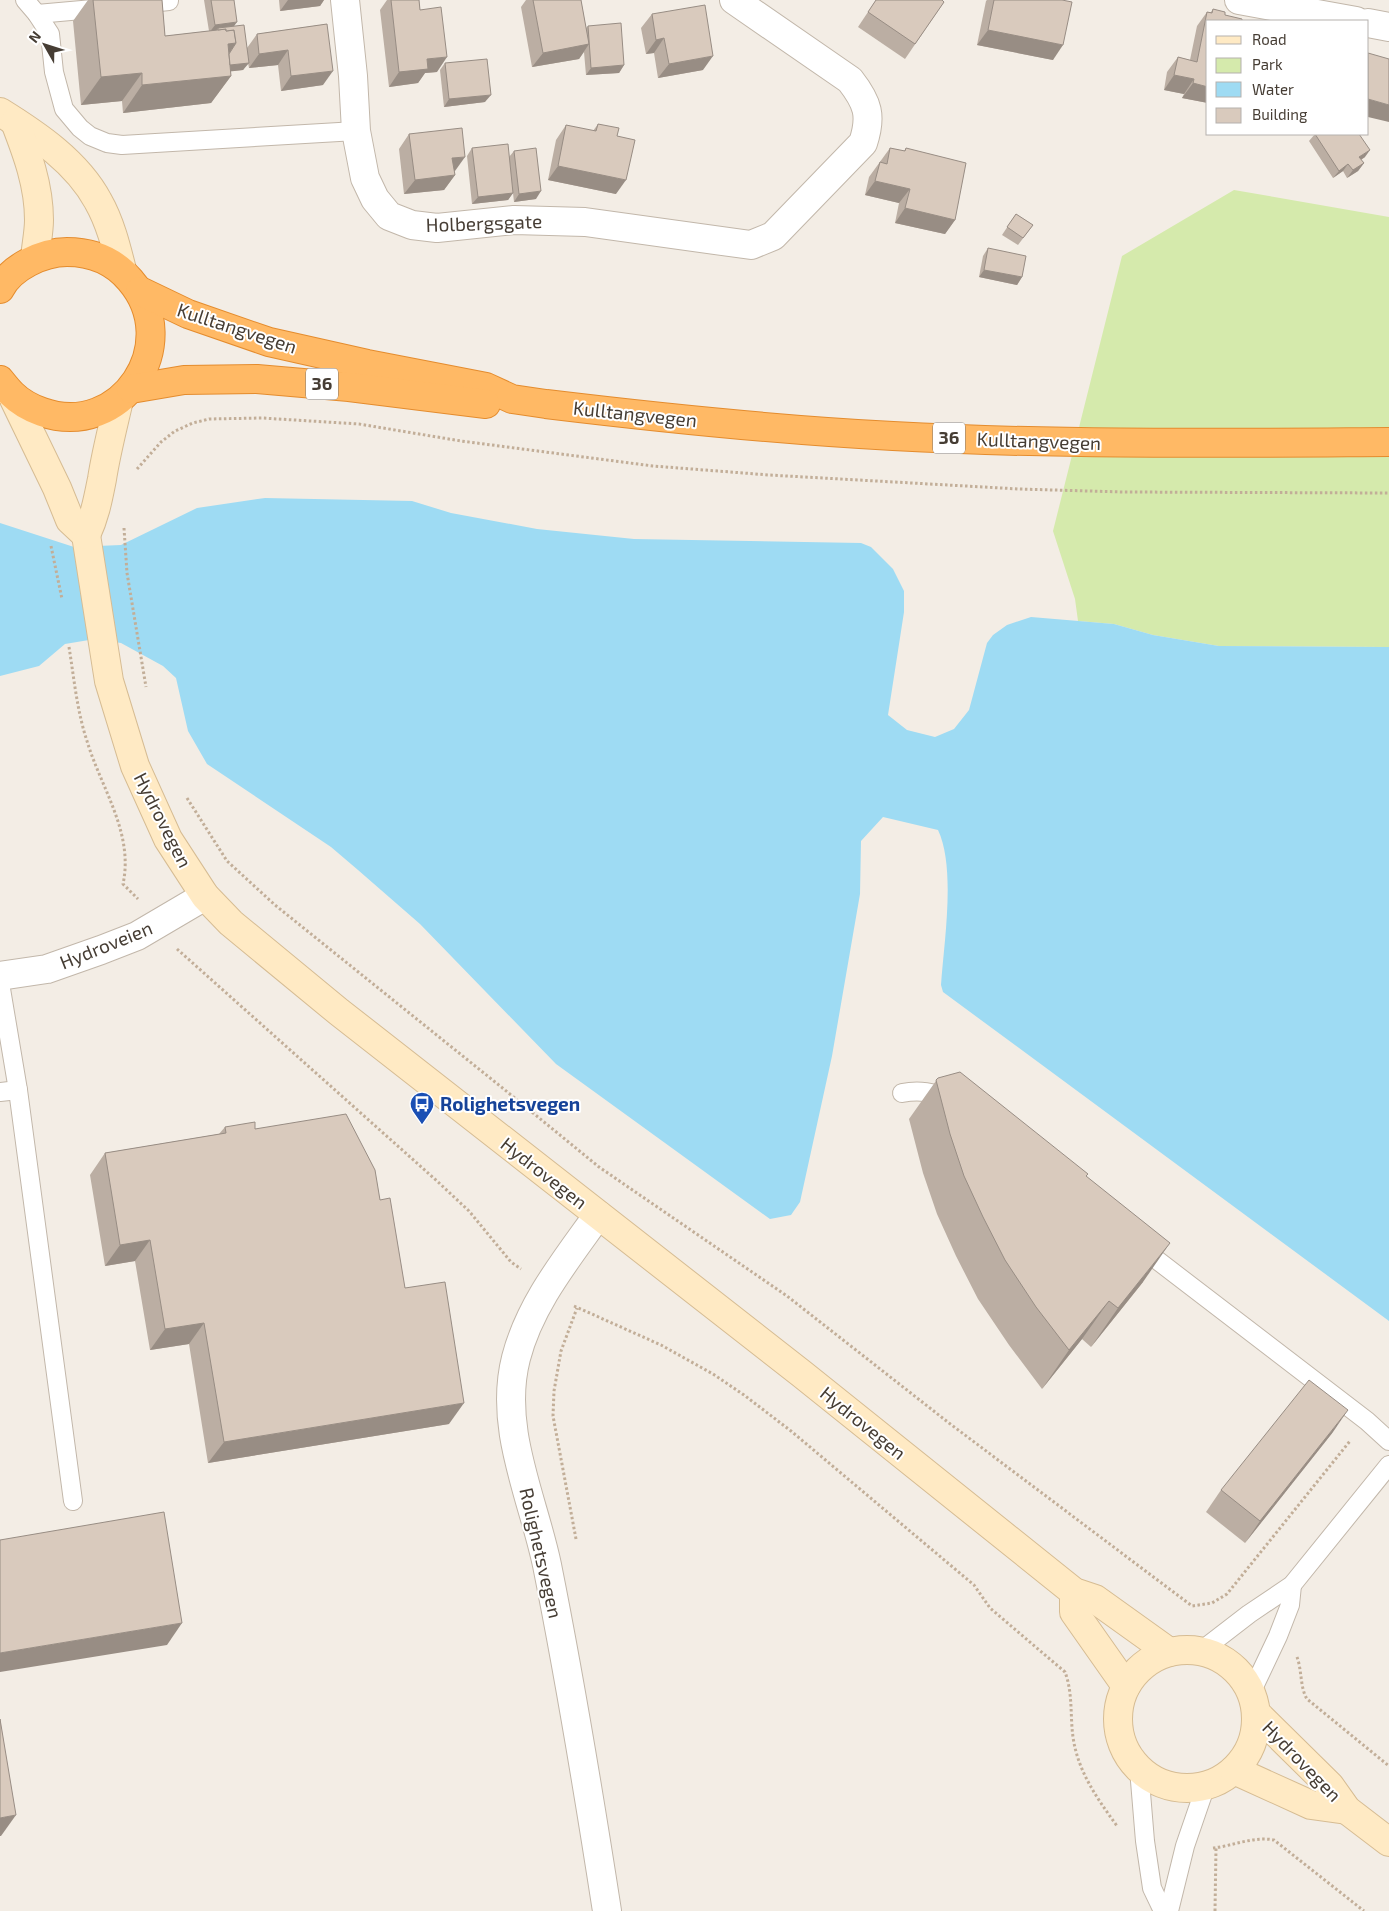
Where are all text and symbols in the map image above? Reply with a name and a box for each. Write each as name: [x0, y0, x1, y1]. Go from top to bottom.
north arrow: [20, 20, 70, 70]
legend: [1206, 20, 1369, 135]
text: N: [25, 27, 44, 46]
text: Road: [1252, 30, 1287, 48]
text: Park: [1252, 55, 1283, 73]
text: Water: [1252, 80, 1294, 98]
text: Building: [1252, 105, 1308, 123]
street label: Holbergsgate: [425, 209, 543, 236]
street label: Kulltangvegen: [174, 297, 300, 358]
road number: 36: [306, 368, 338, 399]
street label: Kulltangvegen: [572, 396, 698, 431]
road number: 36: [933, 422, 965, 453]
street label: Kulltangvegen: [976, 427, 1102, 454]
street label: Hydrovegen: [130, 768, 197, 871]
street label: Hydroveien: [56, 916, 155, 973]
bus stop icon: Rolighetsvegen: [409, 1091, 435, 1125]
place label: Rolighetsvegen: [440, 1092, 580, 1115]
street label: Hydrovegen: [496, 1132, 592, 1214]
street label: Hydrovegen: [816, 1381, 911, 1464]
street label: Rolighetsvegen: [515, 1485, 568, 1620]
street label: Hydrovegen: [1258, 1715, 1347, 1806]

